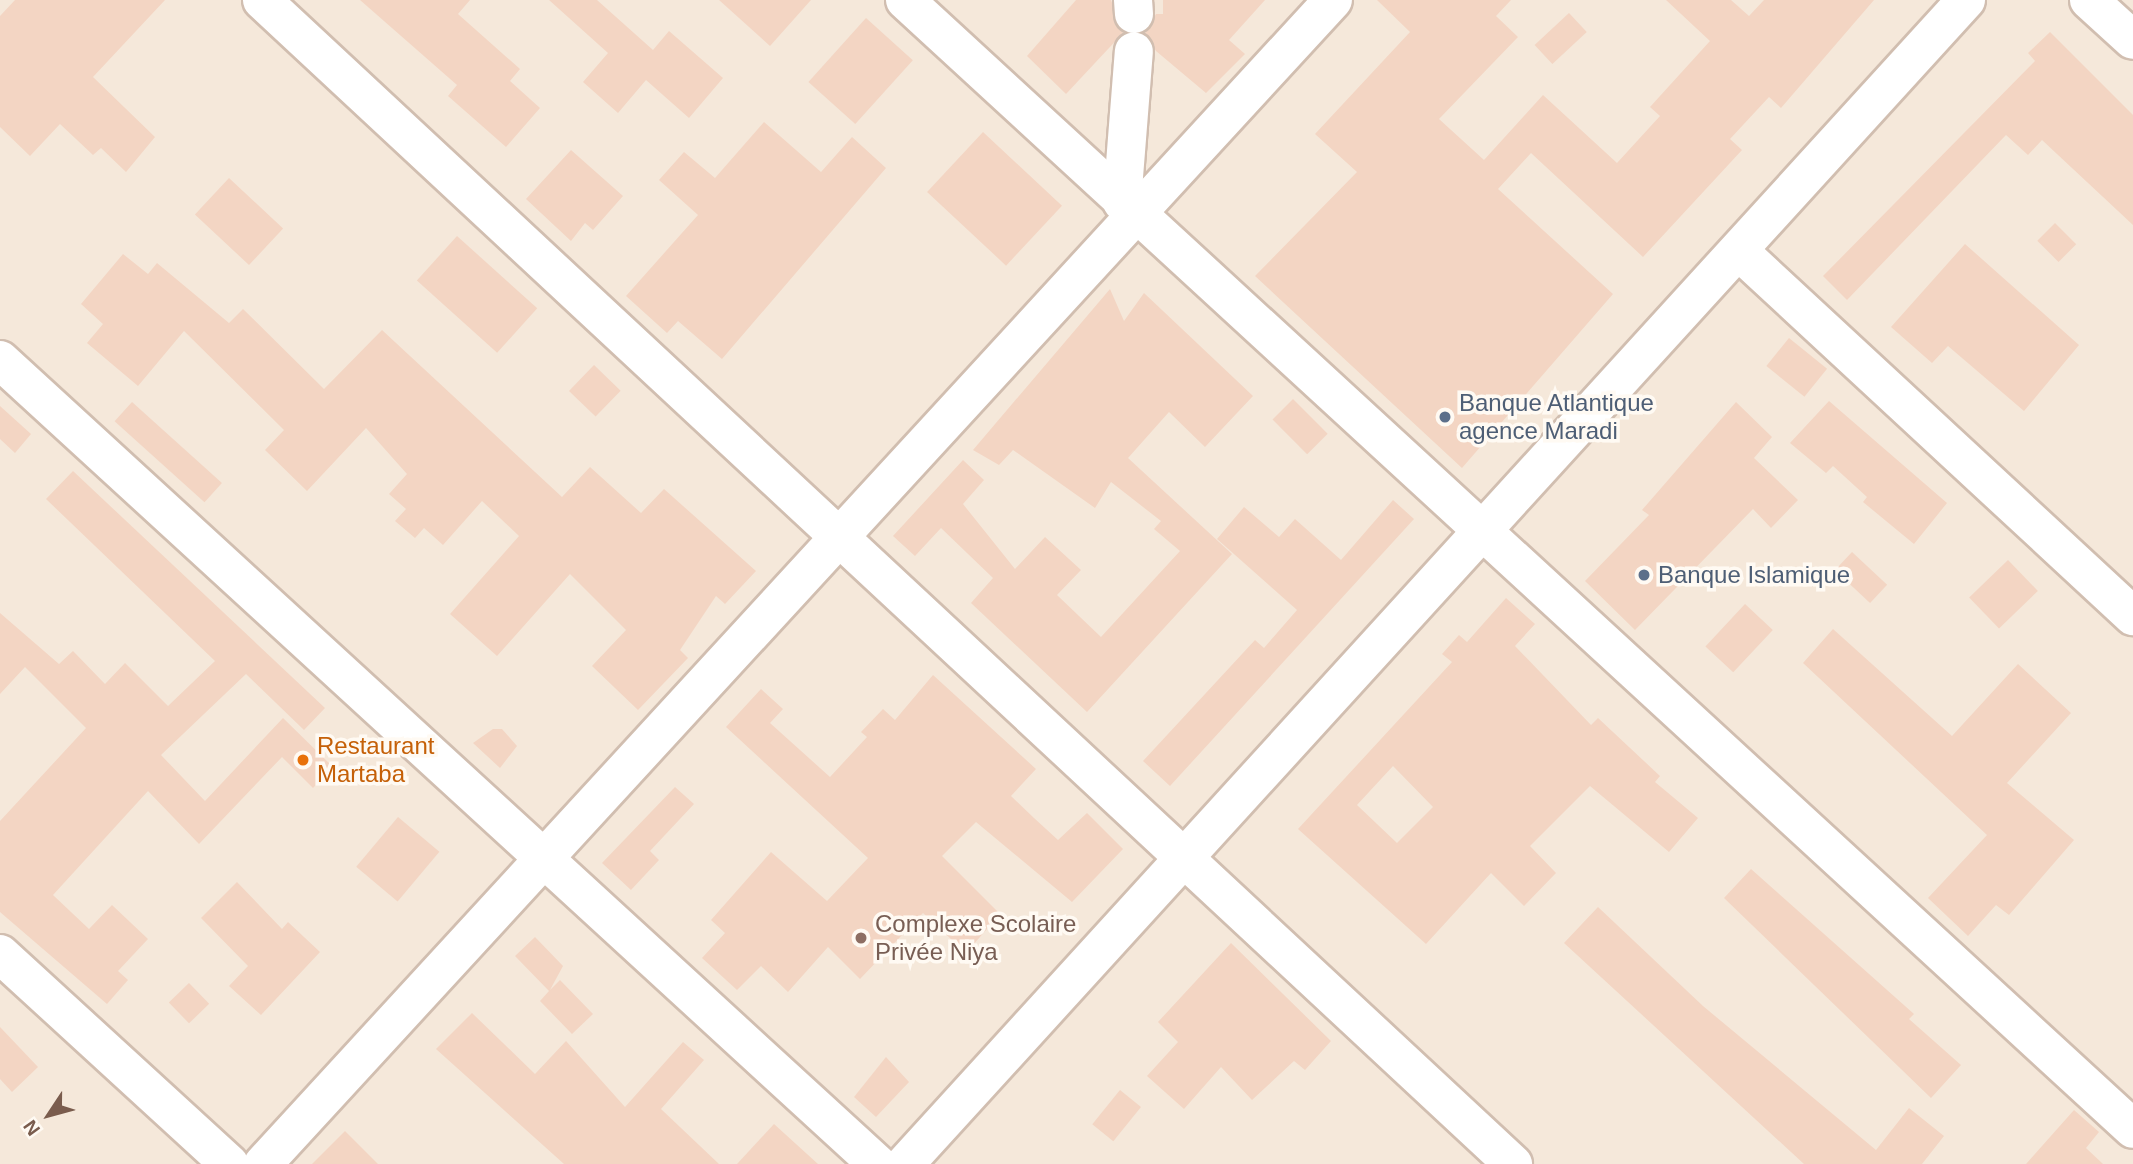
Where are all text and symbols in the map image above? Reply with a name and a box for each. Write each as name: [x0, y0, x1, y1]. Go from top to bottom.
place label: Banque Atlantique agence Maradi: [1459, 389, 1655, 445]
marker: Banque Atlantique agence Maradi: [1437, 409, 1453, 425]
place label: Banque Islamique: [1658, 561, 1850, 589]
marker: Banque Islamique: [1636, 567, 1652, 583]
place label: Restaurant Martaba: [317, 732, 434, 788]
marker: Restaurant Martaba: [295, 752, 311, 768]
place label: Complexe Scolaire Privée Niya: [875, 910, 1076, 966]
marker: Complexe Scolaire Privée Niya: [853, 930, 869, 946]
north arrow: [14, 1080, 84, 1150]
text: N: [19, 1116, 44, 1139]

